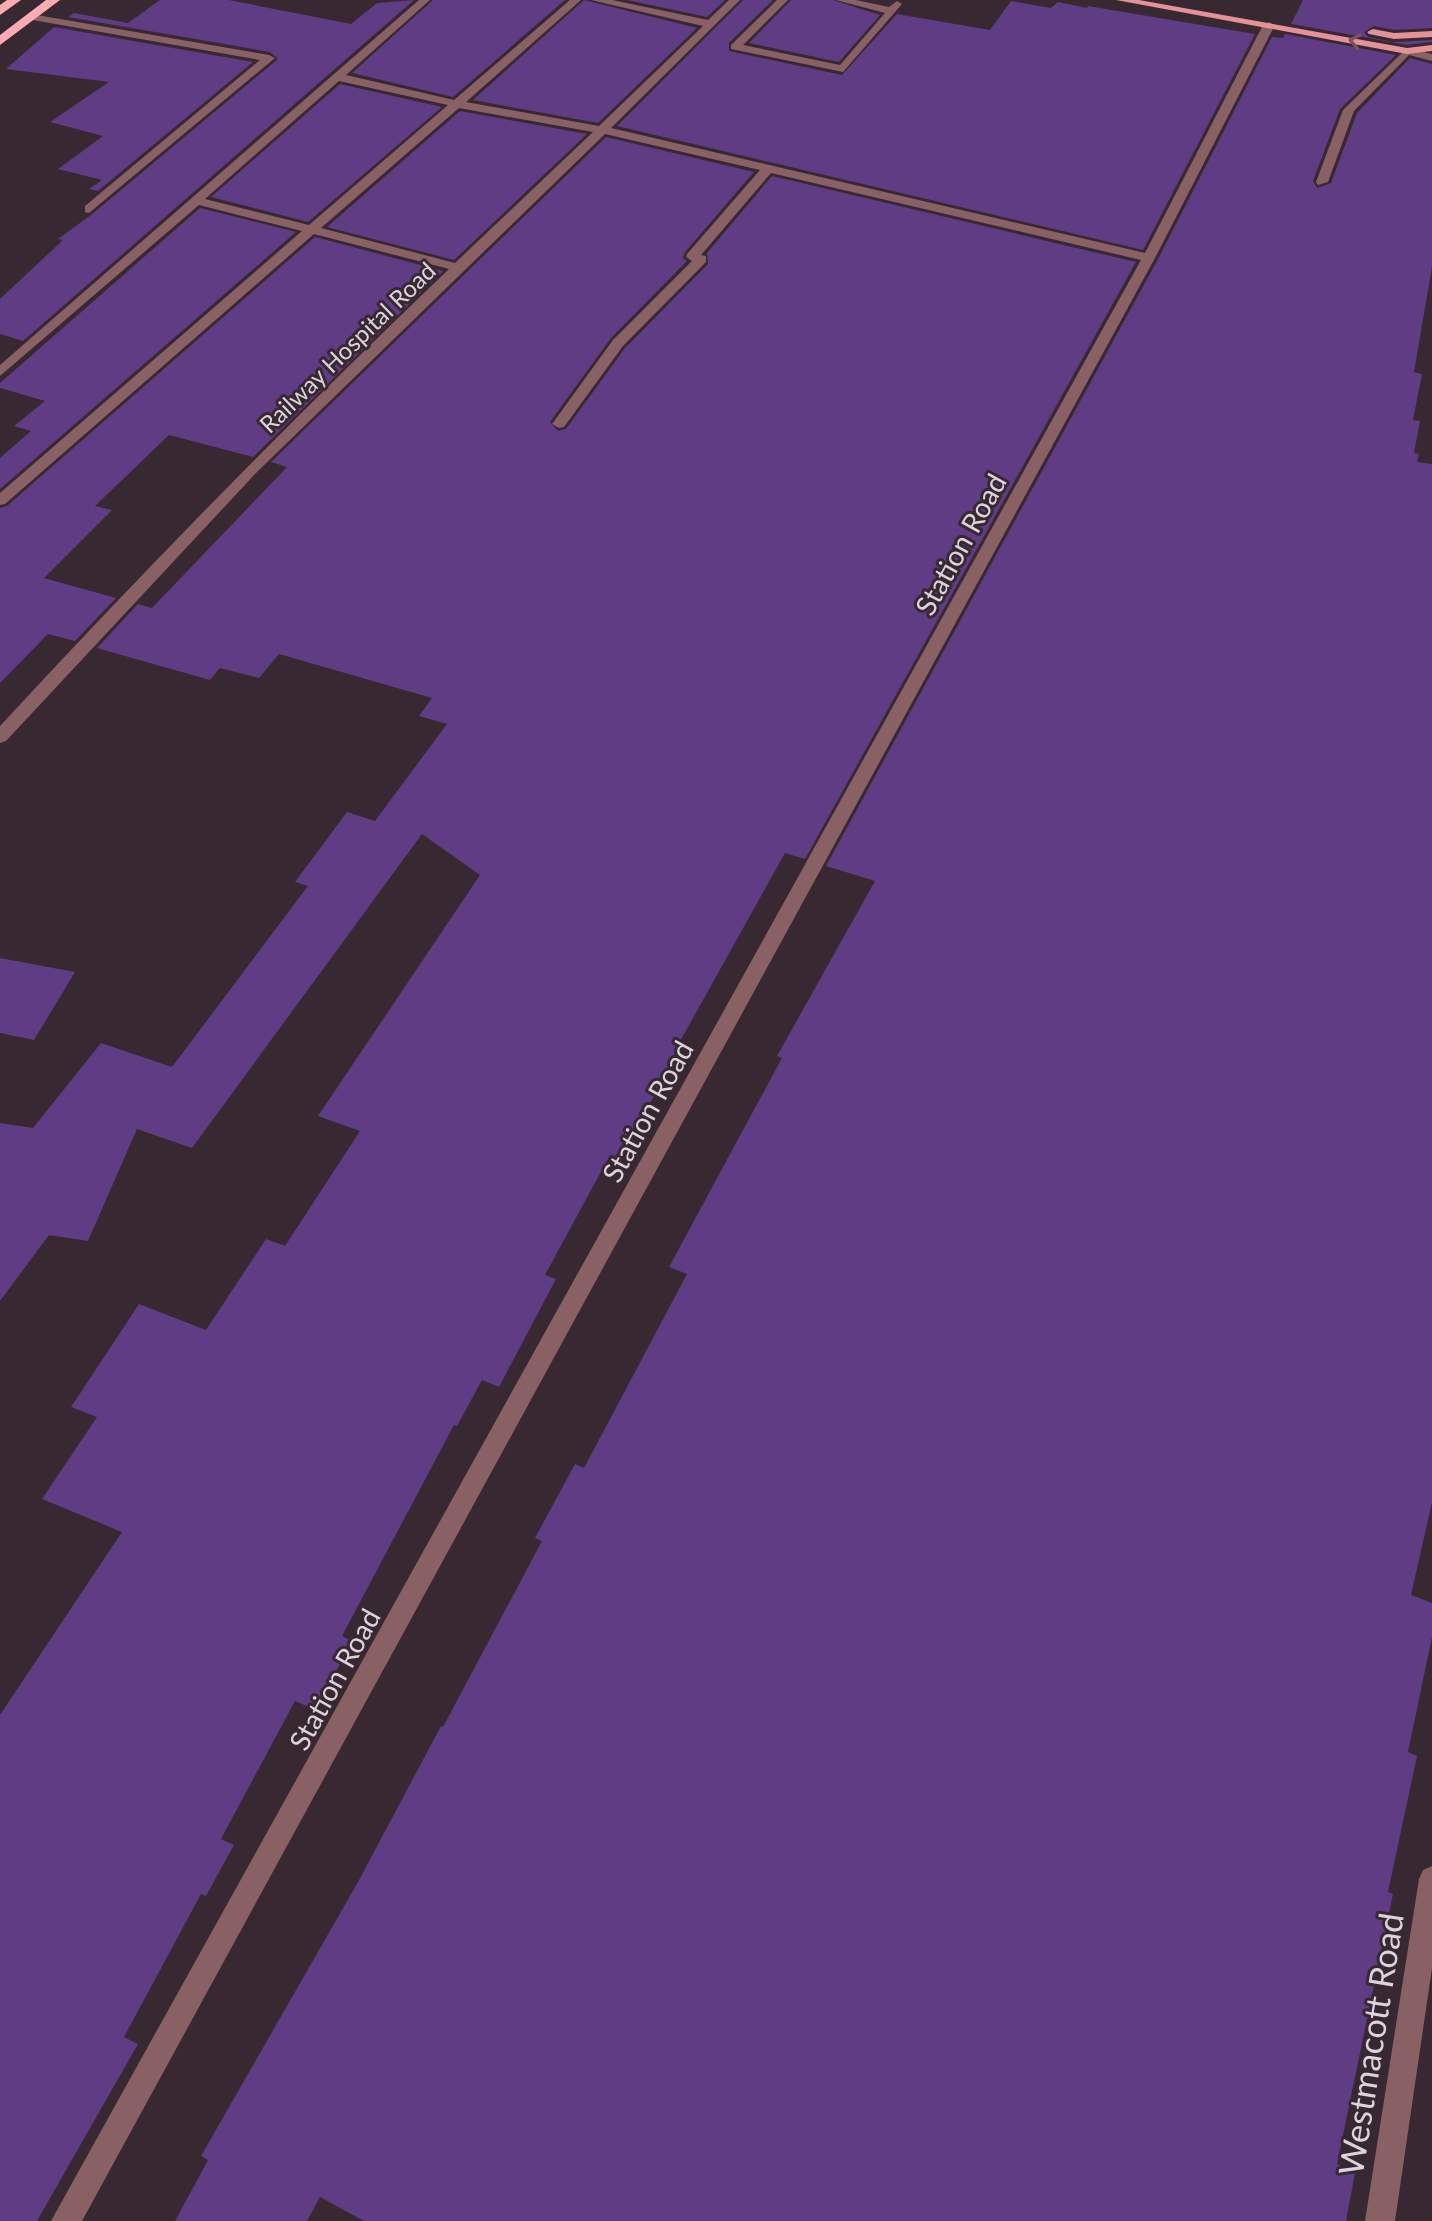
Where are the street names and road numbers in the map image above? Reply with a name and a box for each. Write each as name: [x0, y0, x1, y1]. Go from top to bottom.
street label: Railway Hospital Road: [253, 256, 441, 438]
street label: Station Road: [907, 467, 1013, 621]
street label: Station Road: [594, 1034, 700, 1188]
street label: Station Road: [281, 1602, 387, 1756]
street label: Westmacott Road: [1329, 1910, 1411, 2178]

